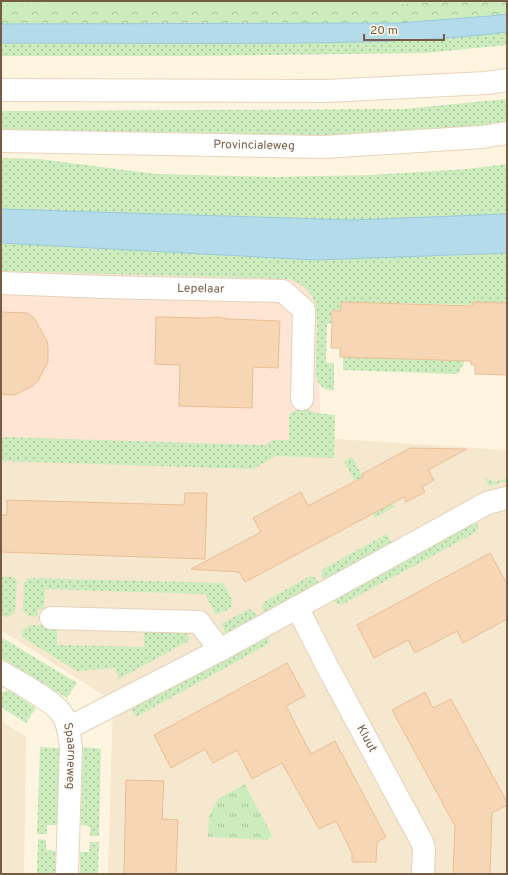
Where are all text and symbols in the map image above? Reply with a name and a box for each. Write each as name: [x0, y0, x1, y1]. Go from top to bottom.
scale bar: [364, 16, 444, 42]
text: 20 m: [370, 23, 398, 39]
street label: Provincialeweg: [213, 137, 295, 154]
street label: Lepelaar: [177, 281, 225, 298]
street label: Spaarneweg: [59, 721, 79, 790]
street label: Kluut: [352, 722, 380, 756]

